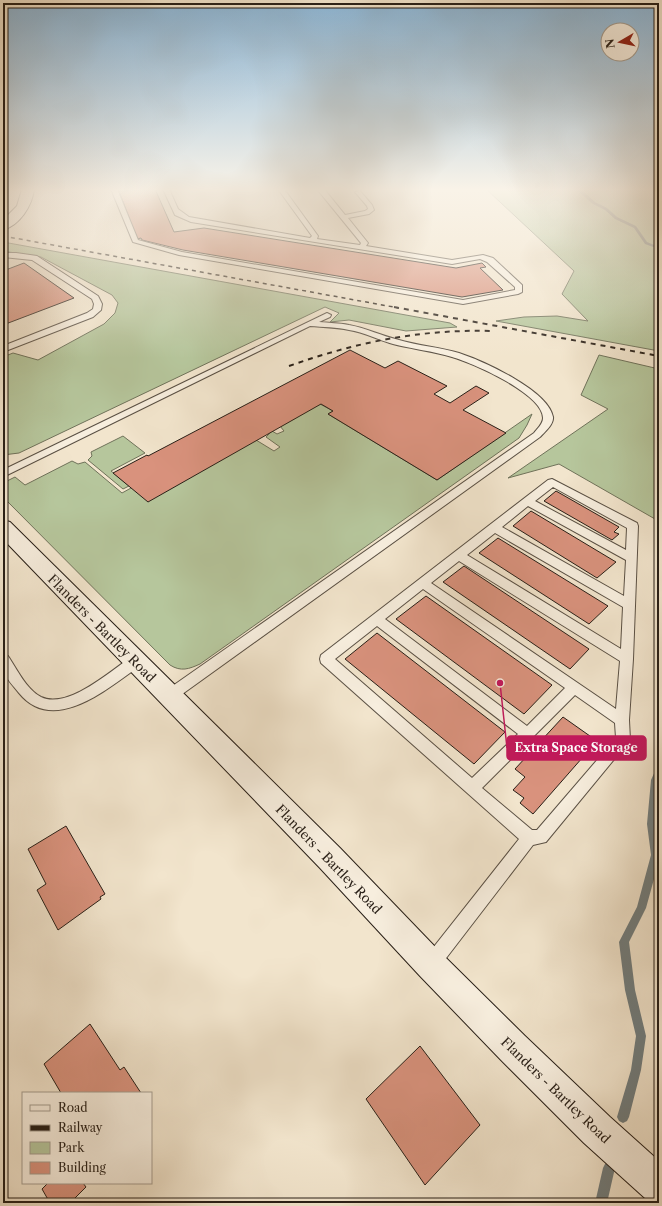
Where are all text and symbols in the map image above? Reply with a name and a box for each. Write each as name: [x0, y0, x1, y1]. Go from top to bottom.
north arrow: [600, 22, 640, 62]
text: N: [602, 37, 618, 49]
street label: Flanders - Bartley Road: [45, 571, 159, 685]
callout: Extra Space Storage: [507, 736, 646, 760]
text: Extra Space Storage: [514, 740, 638, 755]
street label: Flanders - Bartley Road: [273, 801, 385, 917]
street label: Flanders - Bartley Road: [498, 1034, 614, 1146]
legend: [22, 1092, 152, 1184]
text: Road: [58, 1100, 88, 1115]
text: Railway: [58, 1120, 103, 1135]
text: Park: [58, 1140, 85, 1155]
text: Building: [58, 1160, 106, 1175]

